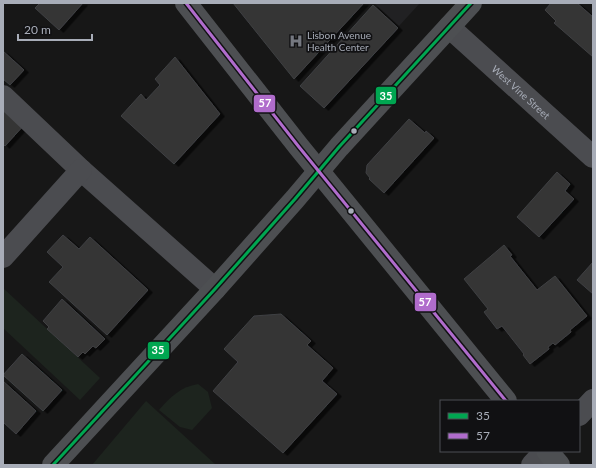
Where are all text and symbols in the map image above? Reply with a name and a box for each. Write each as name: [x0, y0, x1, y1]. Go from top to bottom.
scale bar: [18, 16, 92, 42]
text: 20 m: [24, 22, 51, 37]
place label: Lisbon Avenue Health Center: [307, 29, 371, 53]
hospital icon: Lisbon Avenue Health Center: [288, 33, 304, 49]
street label: West Vine Street: [489, 63, 553, 122]
line badge: 35: [375, 86, 397, 105]
text: 35: [380, 89, 392, 102]
line badge: 57: [253, 94, 276, 113]
text: 57: [259, 96, 271, 109]
unlabelled marker: [349, 126, 359, 136]
unlabelled marker: [346, 206, 356, 216]
line badge: 57: [414, 292, 437, 312]
text: 57: [419, 295, 431, 308]
line badge: 35: [147, 341, 170, 360]
text: 35: [152, 343, 164, 356]
legend: [440, 400, 580, 452]
text: 35: [476, 408, 490, 423]
text: 57: [476, 428, 490, 443]

